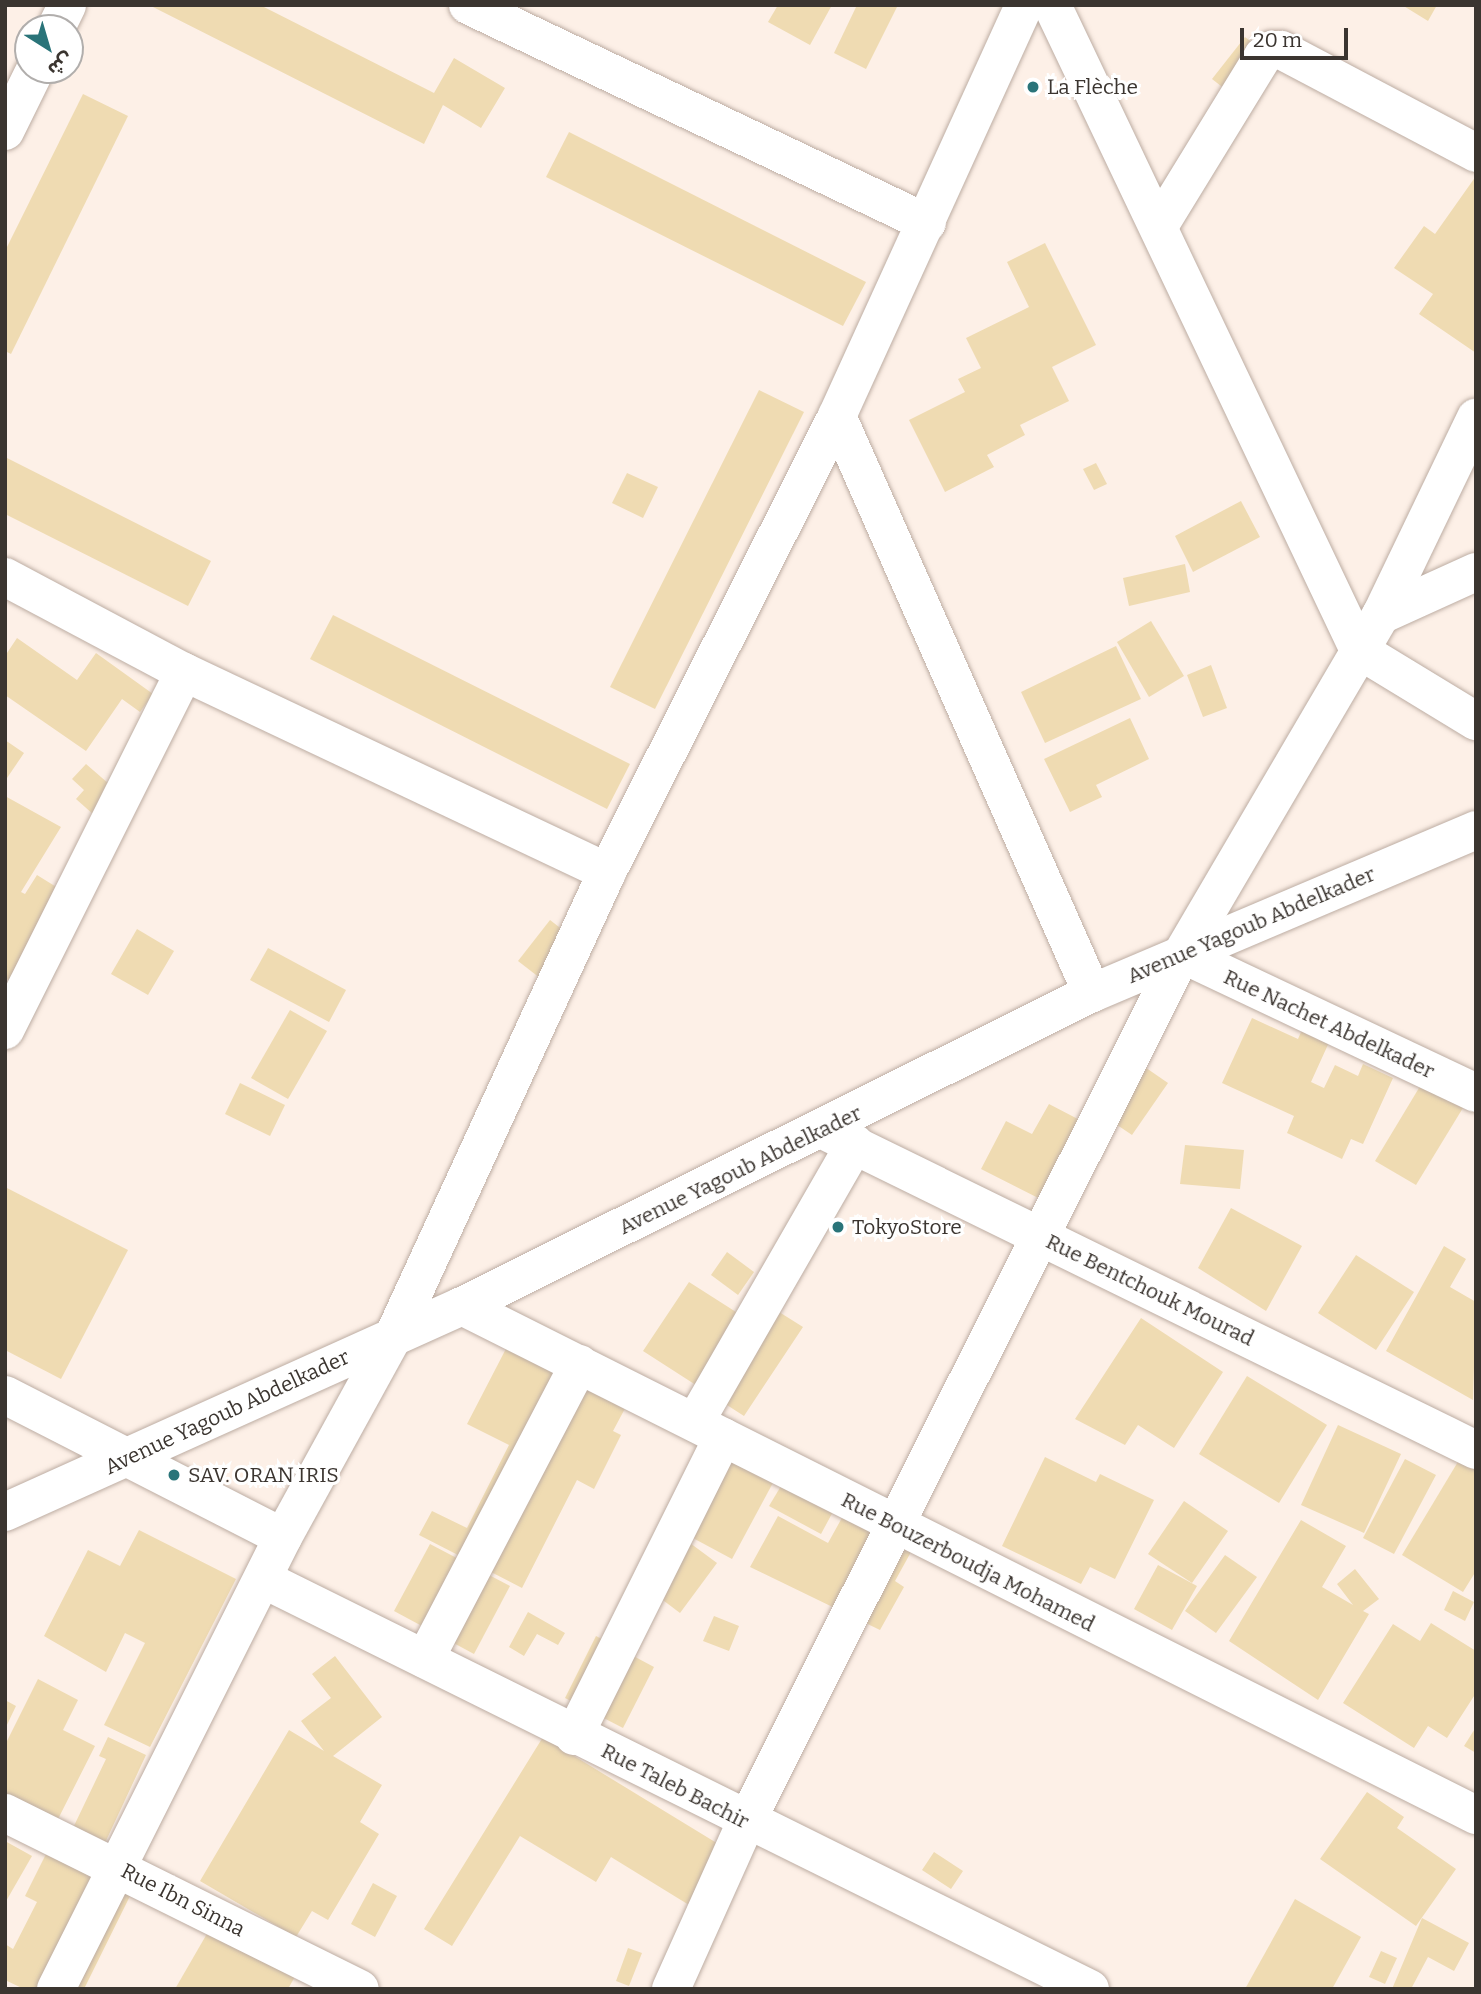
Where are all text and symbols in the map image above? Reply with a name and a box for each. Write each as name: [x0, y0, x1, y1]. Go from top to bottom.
north arrow: [14, 14, 84, 84]
scale bar: [1243, 14, 1352, 58]
text: 20 m: [1253, 27, 1302, 53]
text: ش: [43, 48, 78, 82]
place label: La Flèche: [1047, 74, 1138, 100]
marker: La Flèche: [1025, 79, 1041, 95]
street label: Avenue Yagoub Abdelkader: [1123, 861, 1379, 989]
street label: Rue Nachet Abdelkader: [1220, 964, 1438, 1084]
street label: Avenue Yagoub Abdelkader: [615, 1100, 865, 1240]
place label: TokyoStore: [852, 1214, 962, 1240]
marker: TokyoStore: [830, 1219, 846, 1235]
street label: Rue Bentchouk Mourad: [1042, 1229, 1258, 1351]
street label: Avenue Yagoub Abdelkader: [101, 1344, 353, 1480]
place label: SAV. ORAN IRIS: [188, 1462, 339, 1488]
marker: SAV. ORAN IRIS: [166, 1467, 182, 1483]
street label: Rue Bouzerboudja Mohamed: [837, 1487, 1099, 1637]
street label: Rue Taleb Bachir: [597, 1738, 753, 1834]
street label: Rue Ibn Sinna: [117, 1858, 249, 1942]

